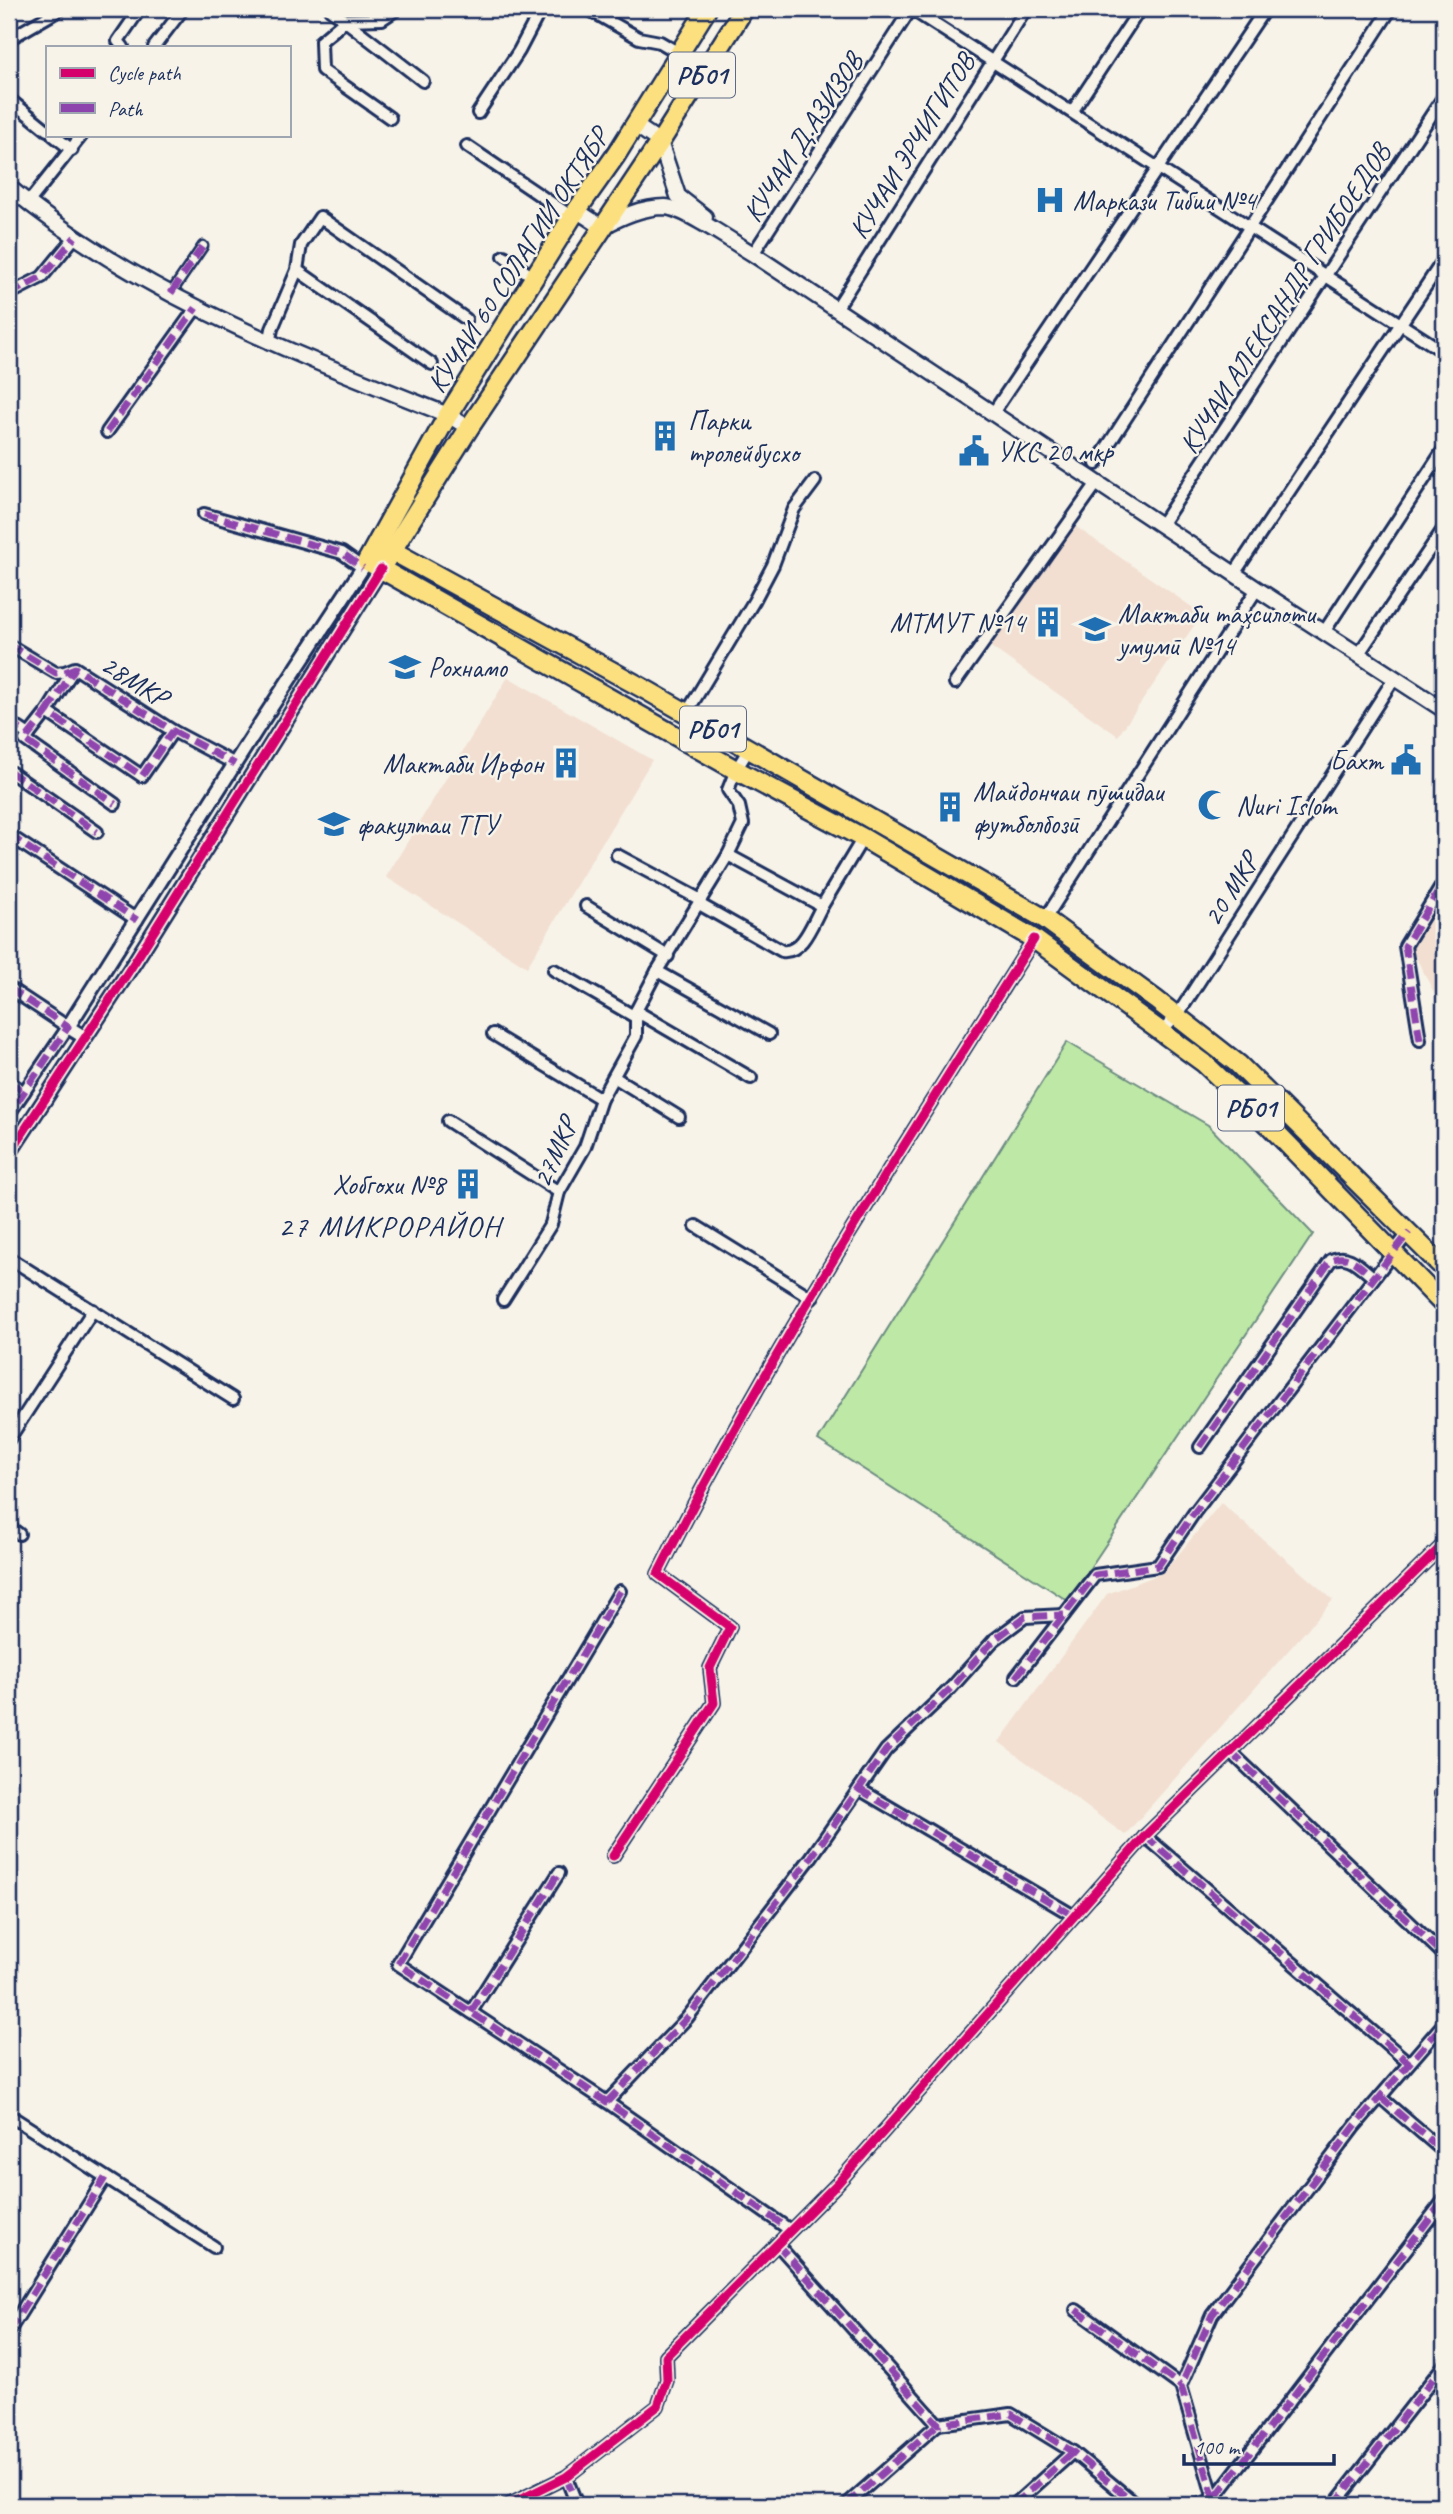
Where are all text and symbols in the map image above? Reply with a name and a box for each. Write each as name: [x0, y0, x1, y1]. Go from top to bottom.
street label: КУЧАИ Д.АЗИЗОВ: [735, 44, 872, 228]
street label: КУЧАИ ЭРЧИГИТОВ: [841, 44, 984, 245]
legend: [46, 46, 290, 136]
road number: РБ01: [669, 52, 735, 97]
text: Cycle path: [108, 60, 181, 86]
text: Path: [108, 96, 144, 122]
street label: КУЧАИ 60 СОЛАГИИ ОКТЯБР: [419, 118, 618, 399]
street label: КУЧАИ АЛЕКСАНДР ГРИБОЕДОВ: [1171, 134, 1399, 460]
hospital icon: Маркази Тибии №4: [1033, 183, 1067, 217]
place label: Маркази Тибии №4: [1073, 183, 1258, 218]
place label: Парки тролейбусхо: [688, 403, 802, 470]
building icon: Парки тролейбусхо: [648, 419, 682, 453]
public building icon: УКС 20 мкр: [957, 434, 991, 468]
place label: УКС 20 мкр: [997, 434, 1115, 469]
place label: Мактаби таҳсилоти умумӣ №14: [1116, 596, 1318, 663]
place label: МТМУТ №14: [890, 605, 1027, 640]
building icon: МТМУТ №14: [1031, 605, 1065, 639]
school or university icon: Мактаби таҳсилоти умумӣ №14: [1078, 612, 1112, 646]
street label: 28МКР: [95, 646, 178, 716]
school or university icon: Рохнамо: [388, 650, 422, 684]
place label: Рохнамо: [428, 650, 509, 685]
road number: РБ01: [680, 706, 746, 751]
place label: Бахт: [1330, 743, 1385, 778]
public building icon: Бахт: [1389, 743, 1423, 777]
place label: Мактаби Ирфон: [383, 746, 545, 781]
building icon: Мактаби Ирфон: [549, 746, 583, 780]
place label: Майдончаи пӯшидаи футболбозӣ: [973, 774, 1166, 841]
mosque icon: Nuri Islom: [1196, 788, 1230, 822]
place label: Nuri Islom: [1236, 788, 1339, 823]
building icon: Майдончаи пӯшидаи футболбозӣ: [933, 790, 967, 824]
school or university icon: факултаи ТГУ: [317, 807, 351, 841]
place label: факултаи ТГУ: [357, 807, 502, 842]
street label: 20 МКР: [1195, 843, 1268, 932]
road number: РБ01: [1218, 1086, 1284, 1130]
street label: 27МКР: [524, 1109, 587, 1192]
place label: Хобгохи №8: [332, 1167, 447, 1202]
building icon: Хобгохи №8: [451, 1167, 485, 1201]
district label: 27 МИКРОРАЙОН: [278, 1207, 505, 1245]
scale bar: [1184, 2423, 1334, 2467]
text: 100 m: [1194, 2434, 1241, 2460]

